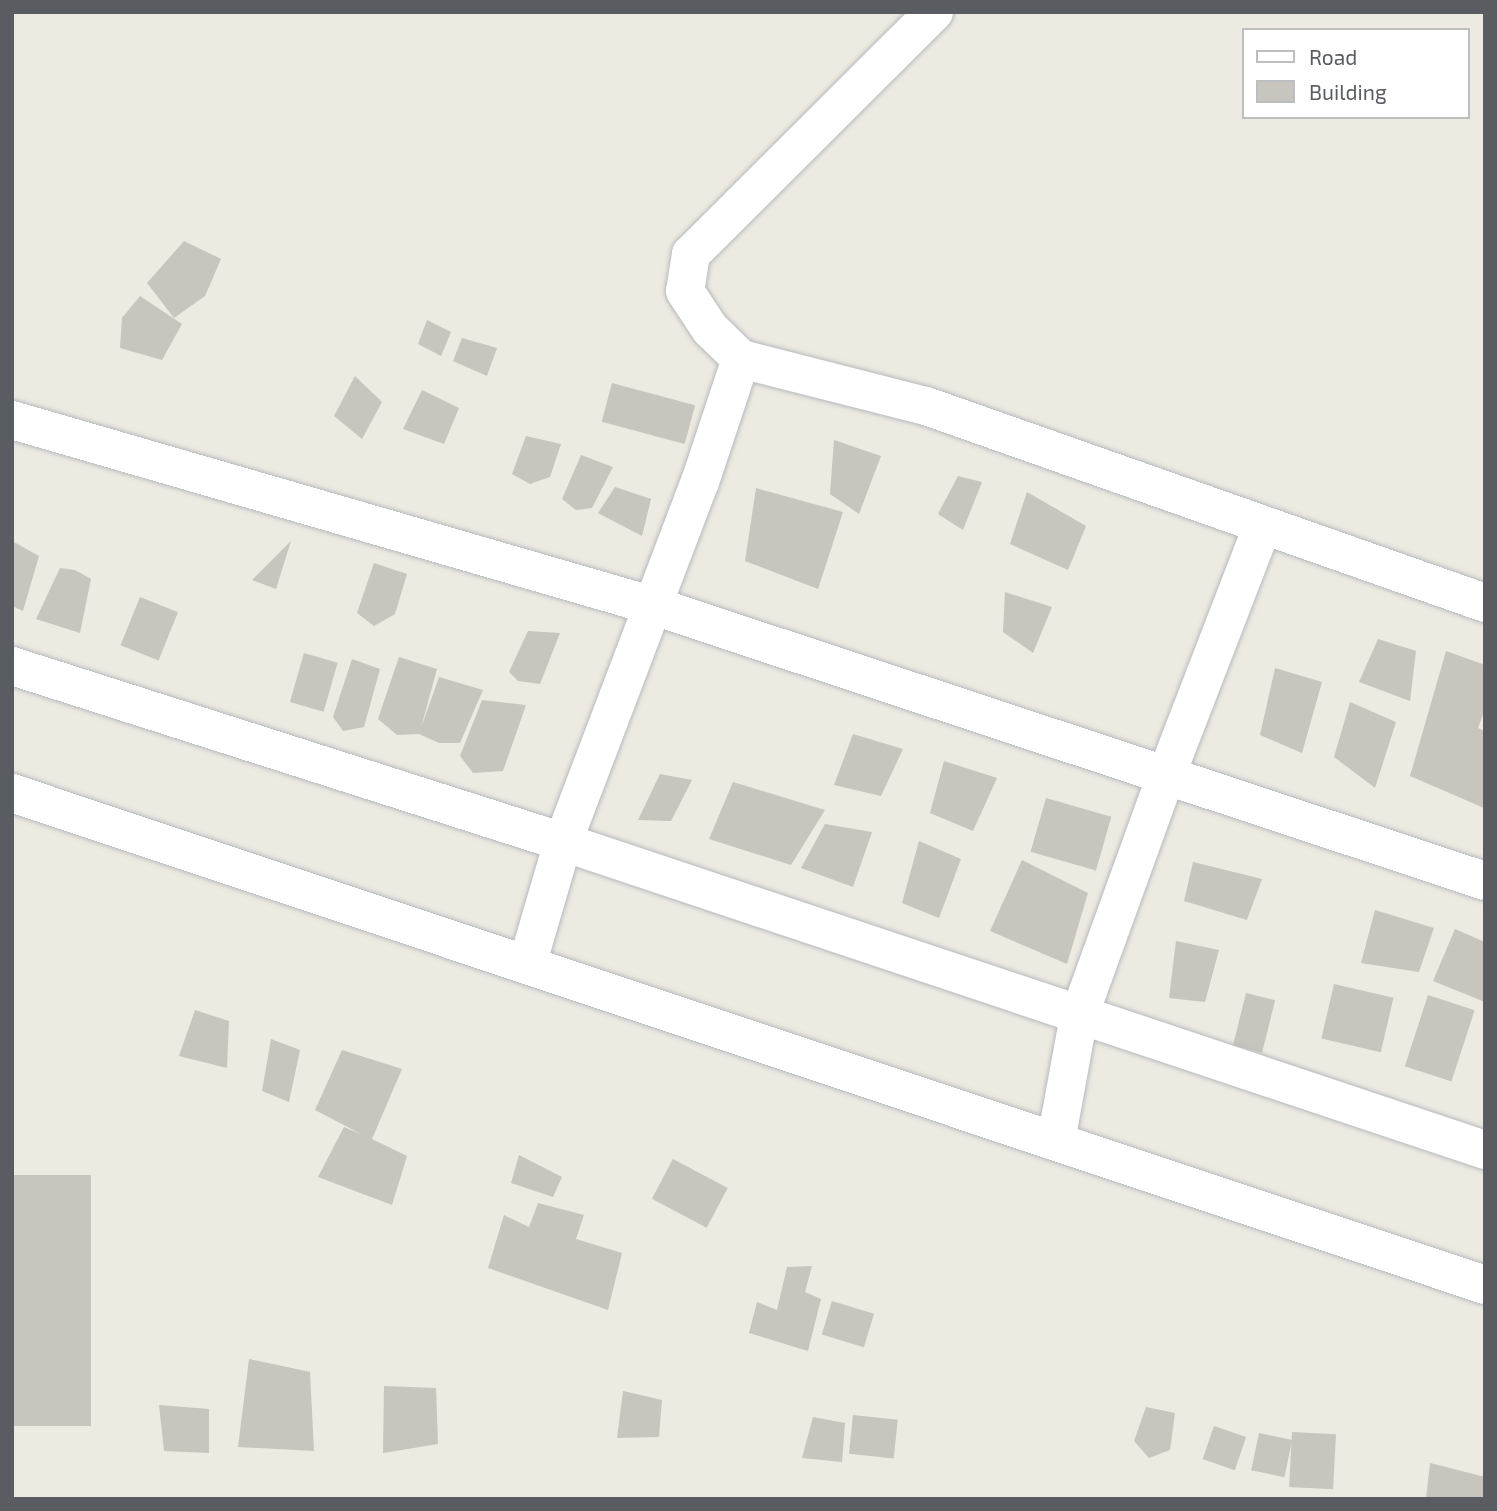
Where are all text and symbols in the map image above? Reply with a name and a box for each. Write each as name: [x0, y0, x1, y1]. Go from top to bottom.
legend: [1242, 28, 1469, 119]
text: Road: [1309, 44, 1357, 69]
text: Building: [1309, 79, 1387, 104]

